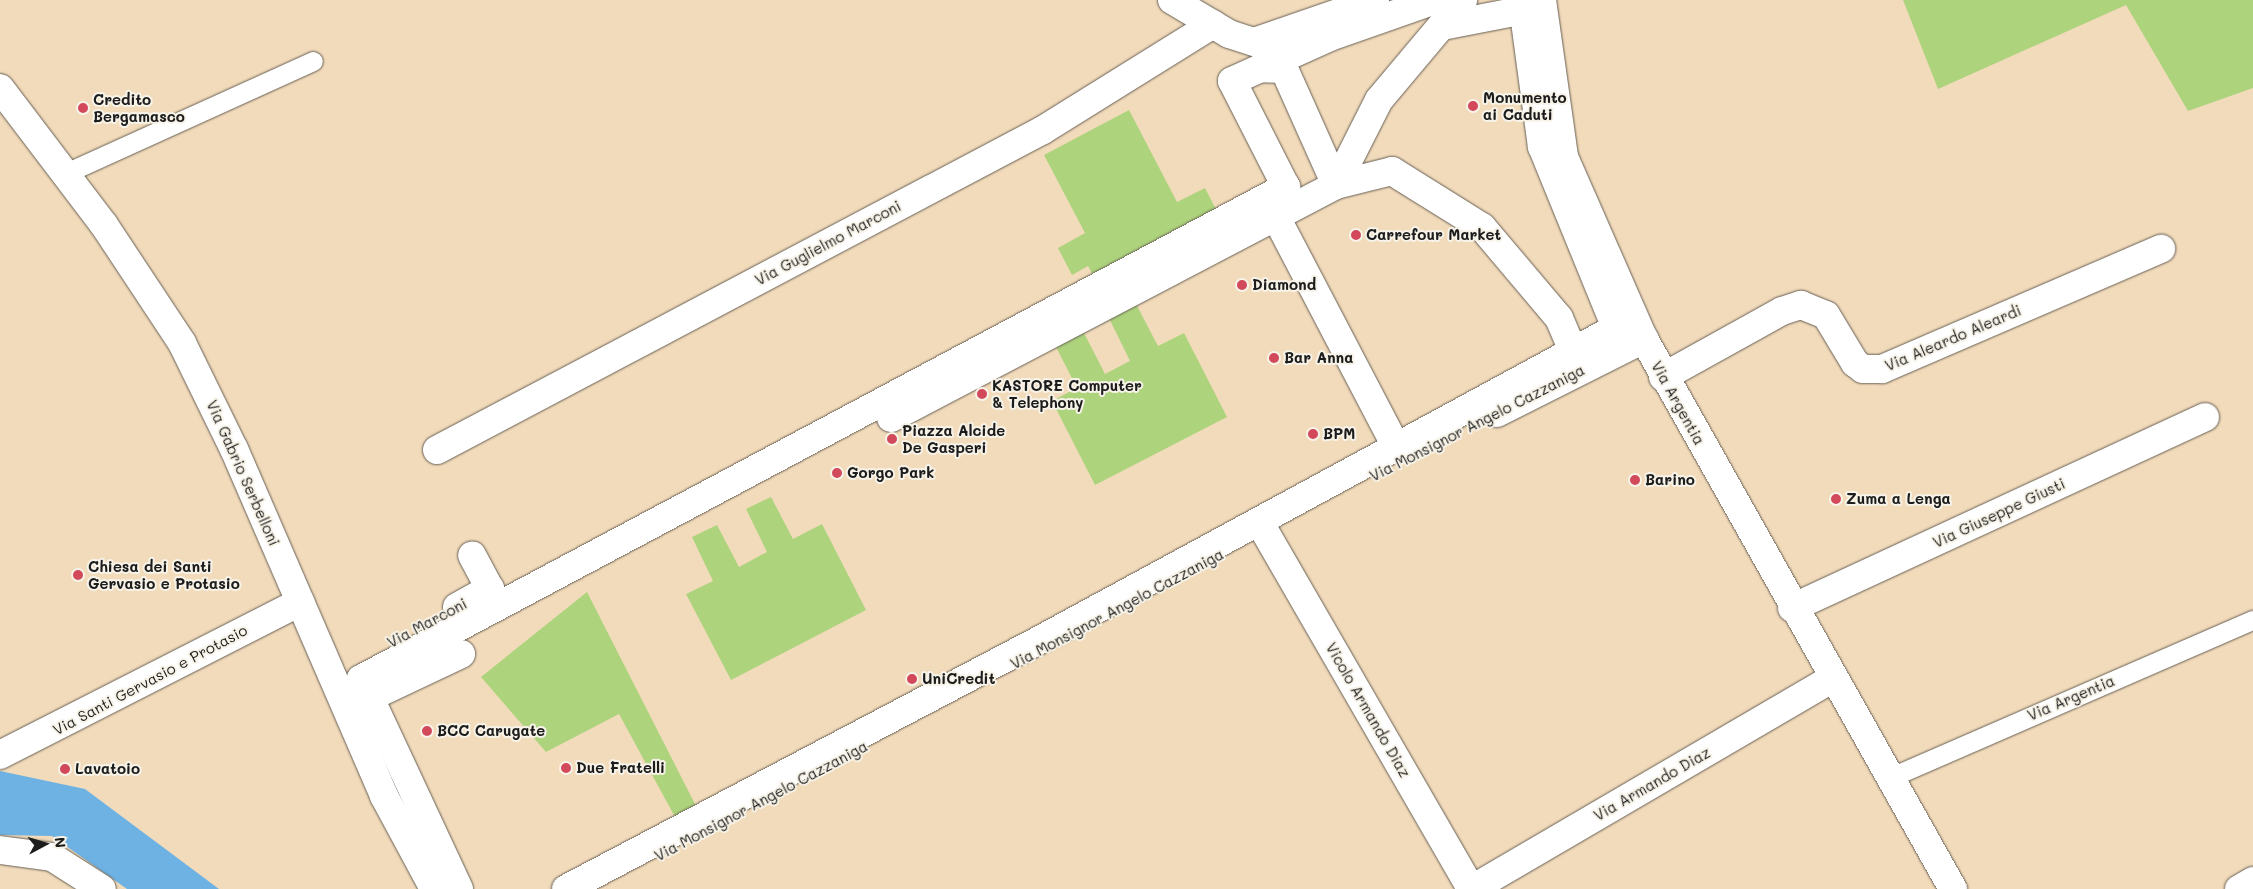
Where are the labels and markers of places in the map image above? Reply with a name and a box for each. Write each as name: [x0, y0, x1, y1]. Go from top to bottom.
place label: Monumento ai Caduti: [1483, 88, 1567, 123]
place label: Credito Bergamasco: [93, 90, 185, 125]
marker: Monumento ai Caduti: [1467, 100, 1479, 112]
marker: Credito Bergamasco: [77, 102, 89, 114]
place label: Carrefour Market: [1366, 226, 1501, 244]
marker: Carrefour Market: [1350, 229, 1362, 241]
place label: Diamond: [1252, 276, 1316, 294]
marker: Diamond: [1236, 279, 1248, 291]
place label: Bar Anna: [1284, 349, 1353, 367]
marker: Bar Anna: [1268, 352, 1280, 364]
place label: KASTORE Computer & Telephony: [992, 376, 1142, 411]
marker: KASTORE Computer & Telephony: [976, 388, 988, 400]
place label: Piazza Alcide De Gasperi: [902, 421, 1005, 456]
place label: BPM: [1323, 425, 1355, 443]
marker: BPM: [1307, 428, 1319, 440]
marker: Piazza Alcide De Gasperi: [886, 433, 898, 445]
place label: Gorgo Park: [847, 464, 934, 482]
marker: Gorgo Park: [831, 467, 843, 479]
place label: Barino: [1645, 471, 1695, 489]
marker: Barino: [1629, 474, 1641, 486]
place label: Zuma a Lenga: [1846, 490, 1951, 508]
marker: Zuma a Lenga: [1830, 493, 1842, 505]
place label: Chiesa dei Santi Gervasio e Protasio: [88, 557, 240, 592]
marker: Chiesa dei Santi Gervasio e Protasio: [72, 569, 84, 581]
place label: UniCredit: [922, 670, 995, 688]
marker: UniCredit: [906, 673, 918, 685]
place label: BCC Carugate: [437, 722, 545, 740]
marker: BCC Carugate: [421, 725, 433, 737]
place label: Due Fratelli: [576, 759, 665, 777]
place label: Lavatoio: [75, 760, 140, 778]
marker: Due Fratelli: [560, 762, 572, 774]
marker: Lavatoio: [59, 763, 71, 775]

